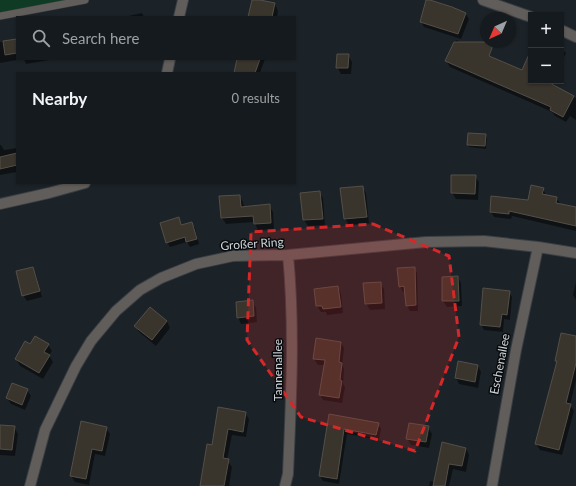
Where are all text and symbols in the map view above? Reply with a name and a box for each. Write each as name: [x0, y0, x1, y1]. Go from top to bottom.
north arrow: [480, 12, 516, 48]
map controls: [528, 12, 564, 84]
button: +: [528, 12, 564, 48]
search box: [16, 16, 296, 60]
icon: search: [30, 27, 52, 49]
text: Search here: [62, 29, 139, 47]
button: −: [528, 48, 564, 84]
text: Nearby: [32, 88, 87, 109]
text: 0 results: [232, 90, 280, 106]
street label: Großer Ring: [220, 234, 284, 253]
street label: Eschenallee: [486, 332, 513, 396]
street label: Tannenallee: [270, 339, 285, 401]

